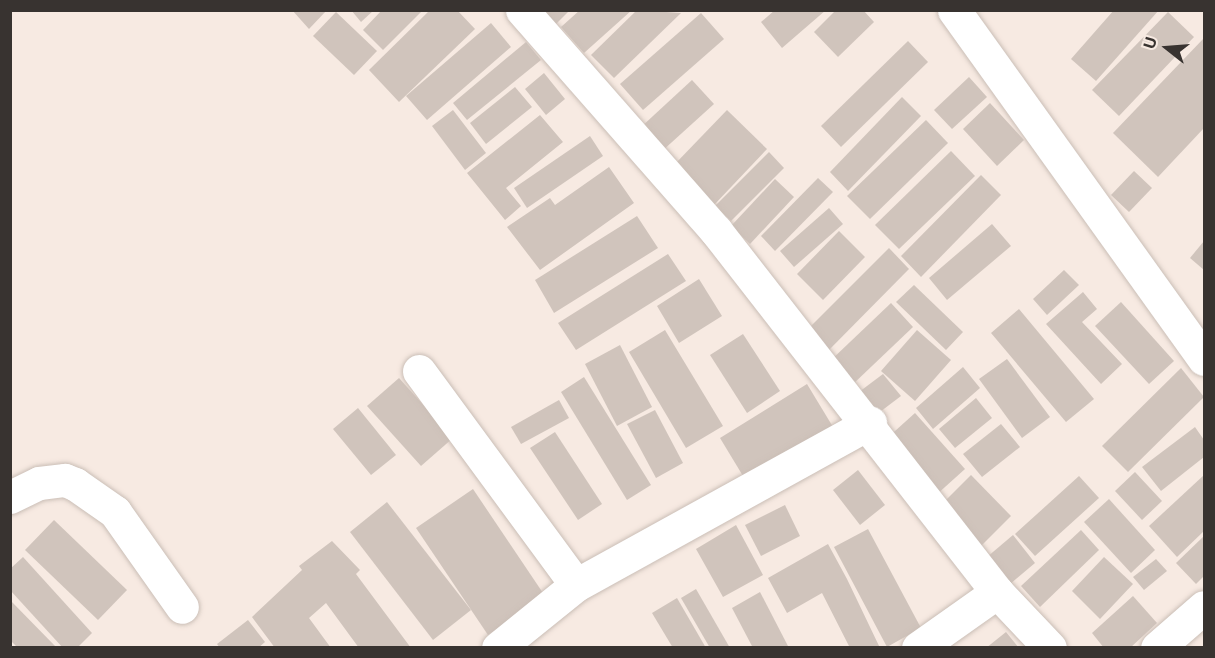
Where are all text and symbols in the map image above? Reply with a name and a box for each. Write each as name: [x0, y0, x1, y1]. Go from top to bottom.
north arrow: [1137, 18, 1197, 78]
text: U: [1137, 34, 1162, 52]

